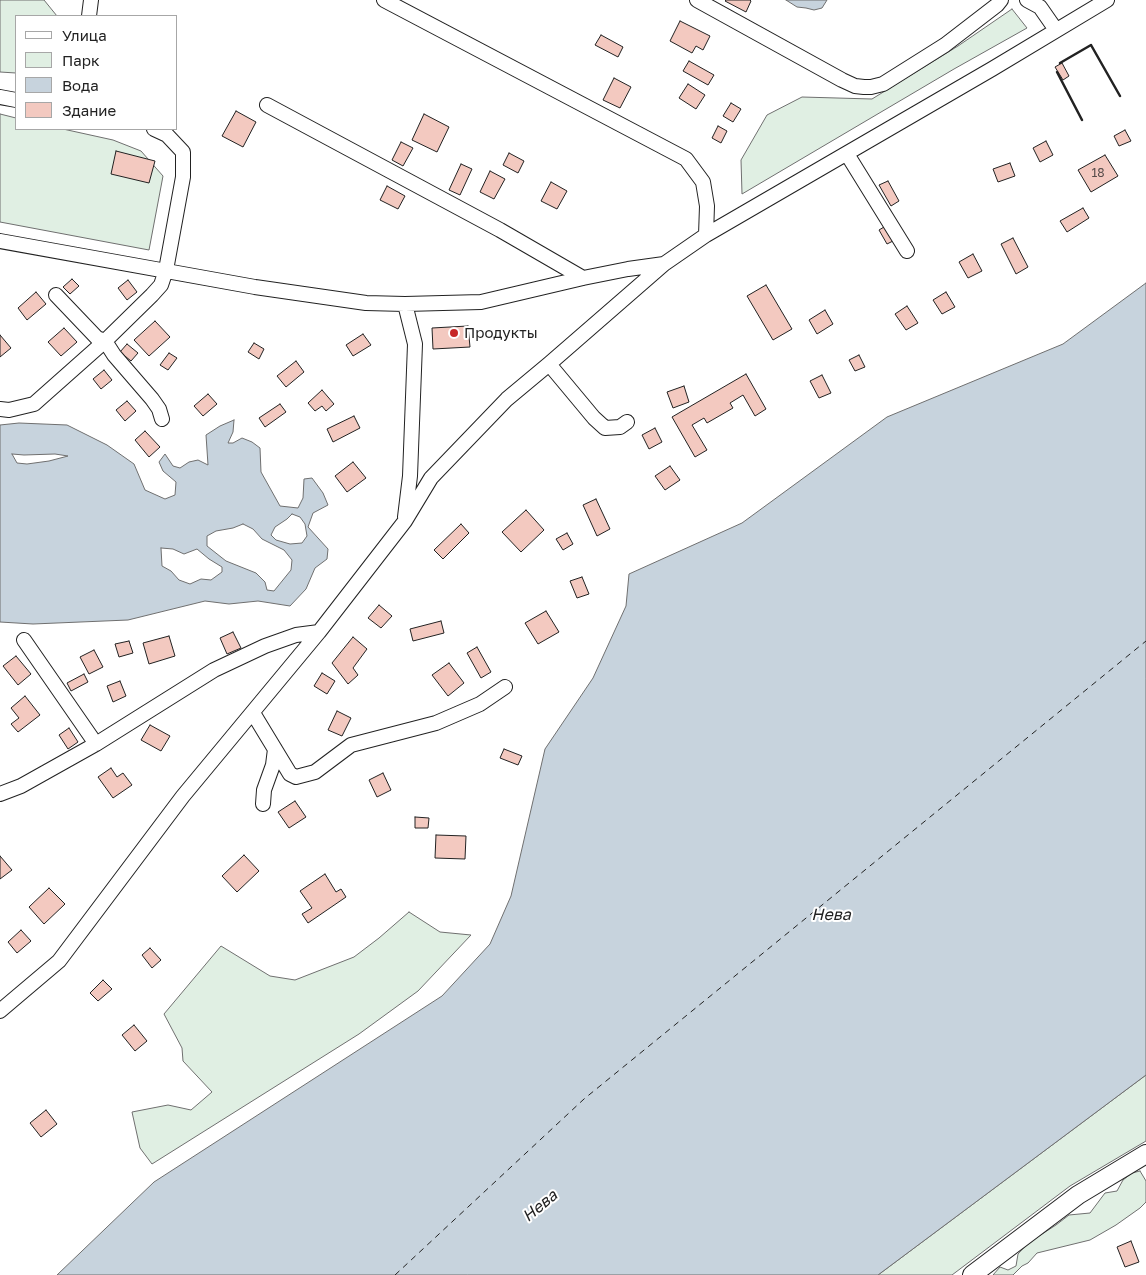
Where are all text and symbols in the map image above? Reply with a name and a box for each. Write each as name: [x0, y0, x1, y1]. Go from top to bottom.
legend: [15, 15, 178, 130]
text: Улица: [62, 26, 107, 44]
text: Парк: [62, 51, 100, 69]
text: Вода: [62, 76, 99, 94]
text: Здание: [62, 101, 116, 119]
house number: 18: [1091, 166, 1105, 180]
place label: Продукты: [464, 324, 538, 342]
marker: Продукты: [448, 327, 460, 339]
water label: Нева: [811, 905, 851, 925]
water label: Нева: [519, 1186, 561, 1226]

